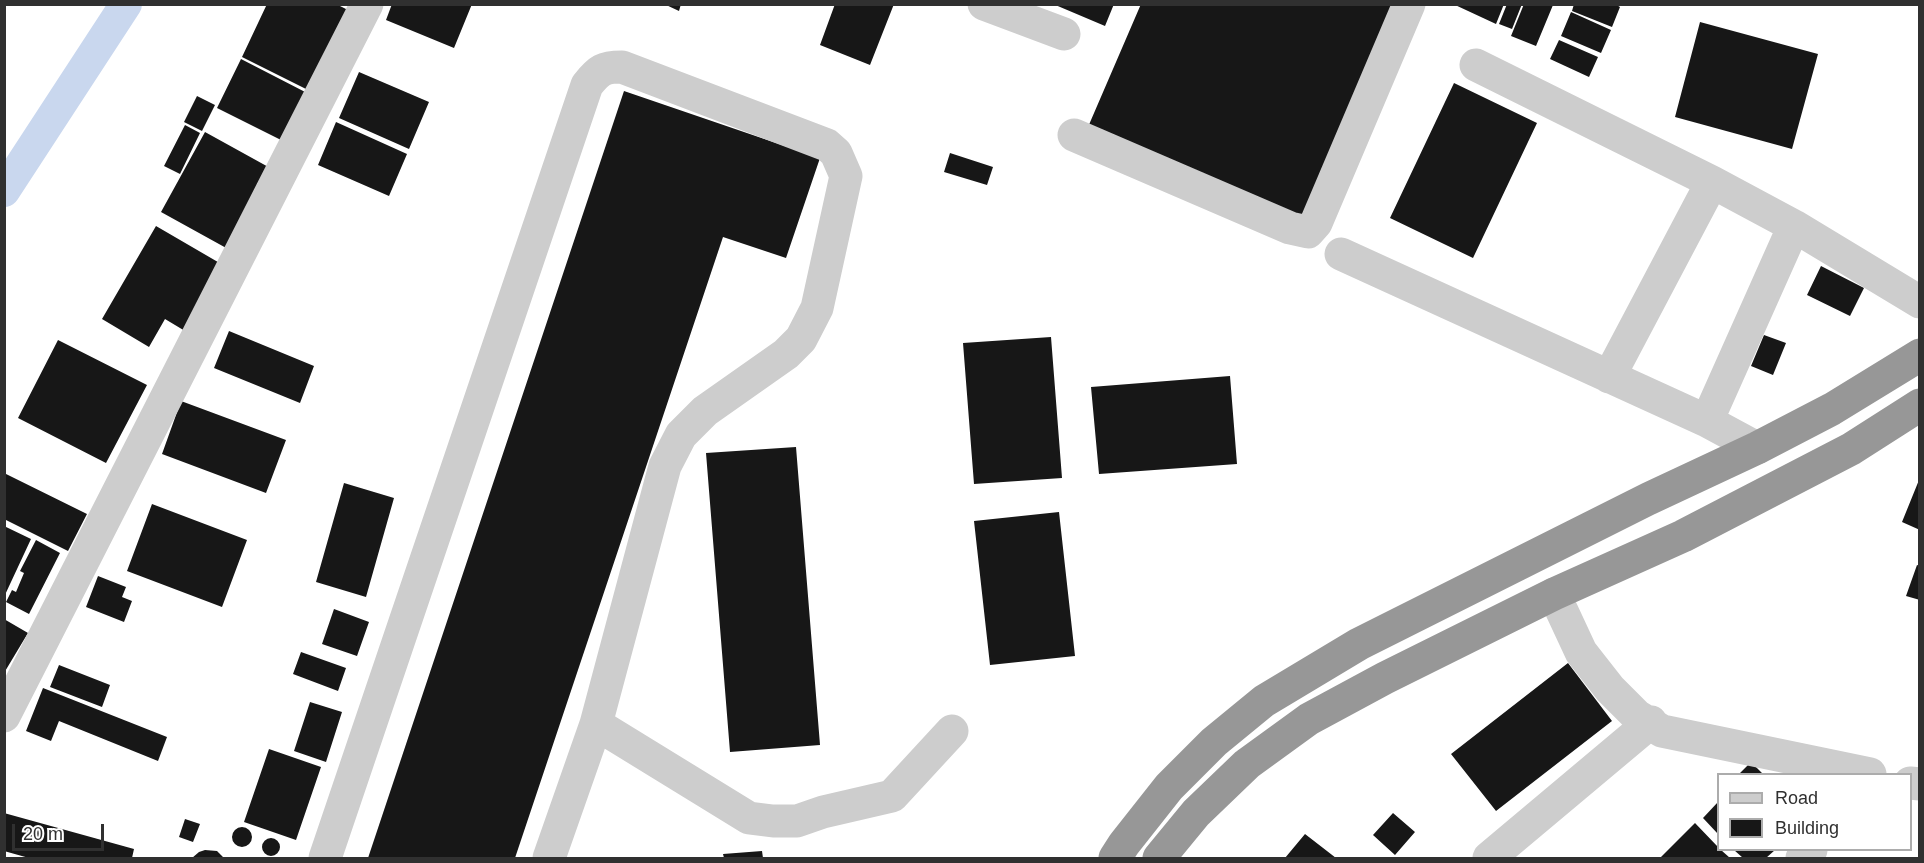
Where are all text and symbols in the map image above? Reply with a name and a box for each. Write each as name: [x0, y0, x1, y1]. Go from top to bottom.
legend: [1717, 773, 1912, 851]
text: Road: [1775, 788, 1818, 808]
scale bar: [15, 812, 106, 850]
text: Building: [1775, 818, 1839, 838]
text: 20 m: [23, 824, 63, 844]

